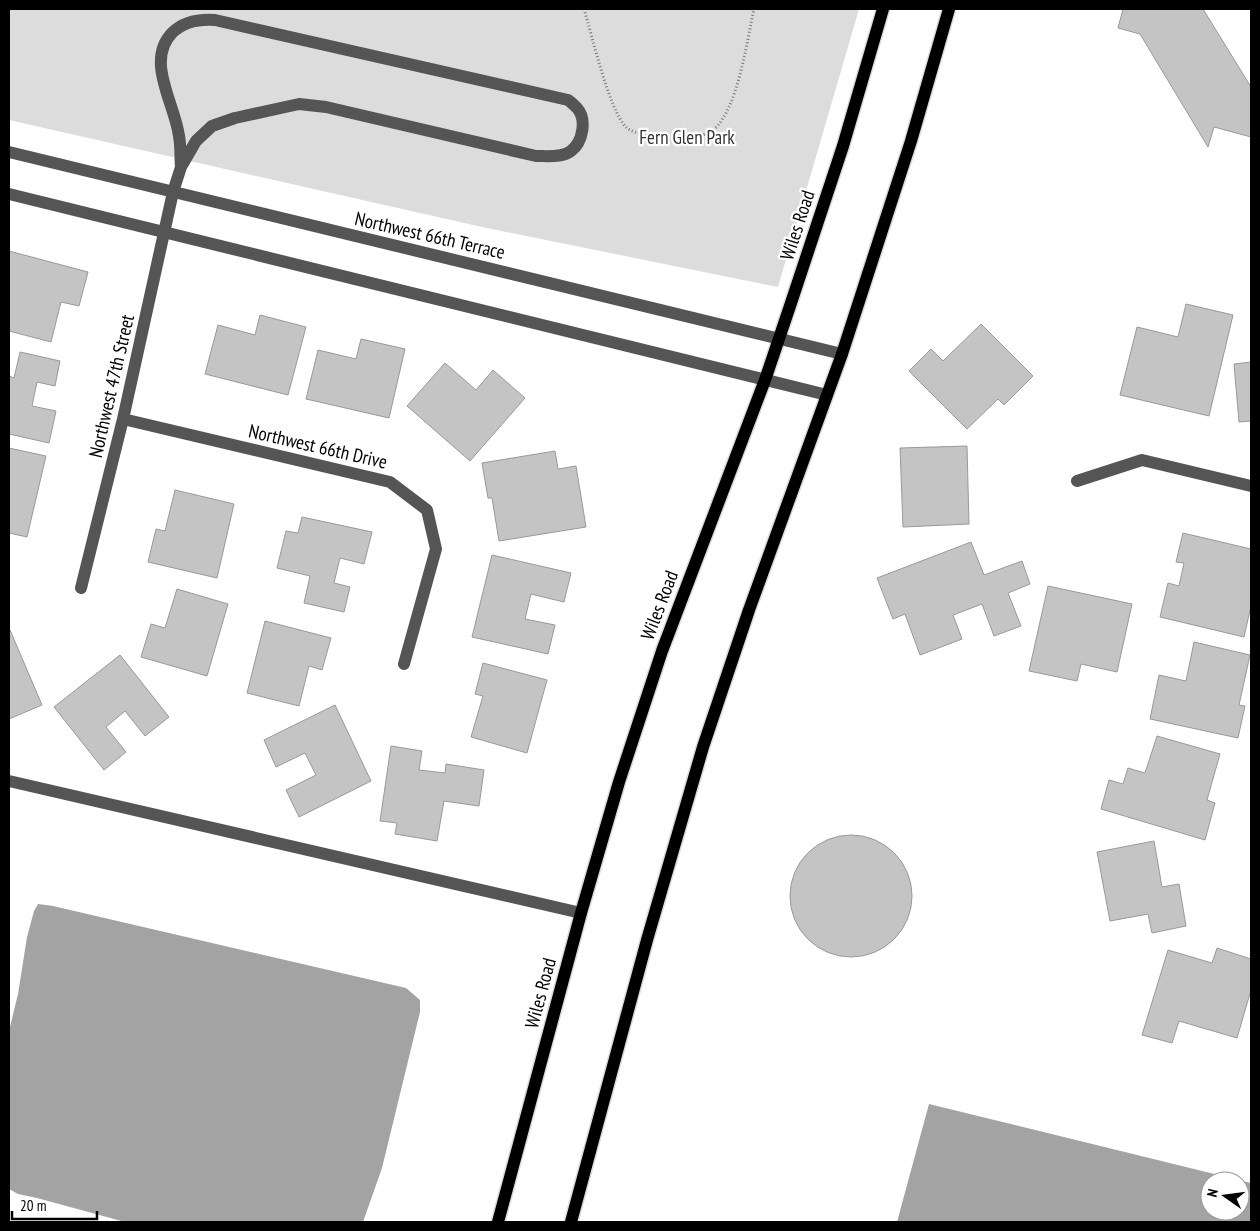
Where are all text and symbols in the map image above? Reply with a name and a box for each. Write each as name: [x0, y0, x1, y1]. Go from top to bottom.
park label: Fern Glen Park: [639, 125, 735, 149]
street label: Wiles Road: [774, 187, 820, 263]
street label: Northwest 66th Terrace: [353, 206, 507, 264]
street label: Northwest 47th Street: [83, 311, 139, 460]
street label: Northwest 66th Drive: [246, 418, 390, 474]
street label: Wiles Road: [635, 567, 683, 643]
street label: Wiles Road: [519, 955, 561, 1031]
north arrow: [1200, 1171, 1250, 1221]
text: N: [1203, 1187, 1222, 1199]
scale bar: [12, 1188, 98, 1220]
text: 20 m: [20, 1196, 46, 1215]

